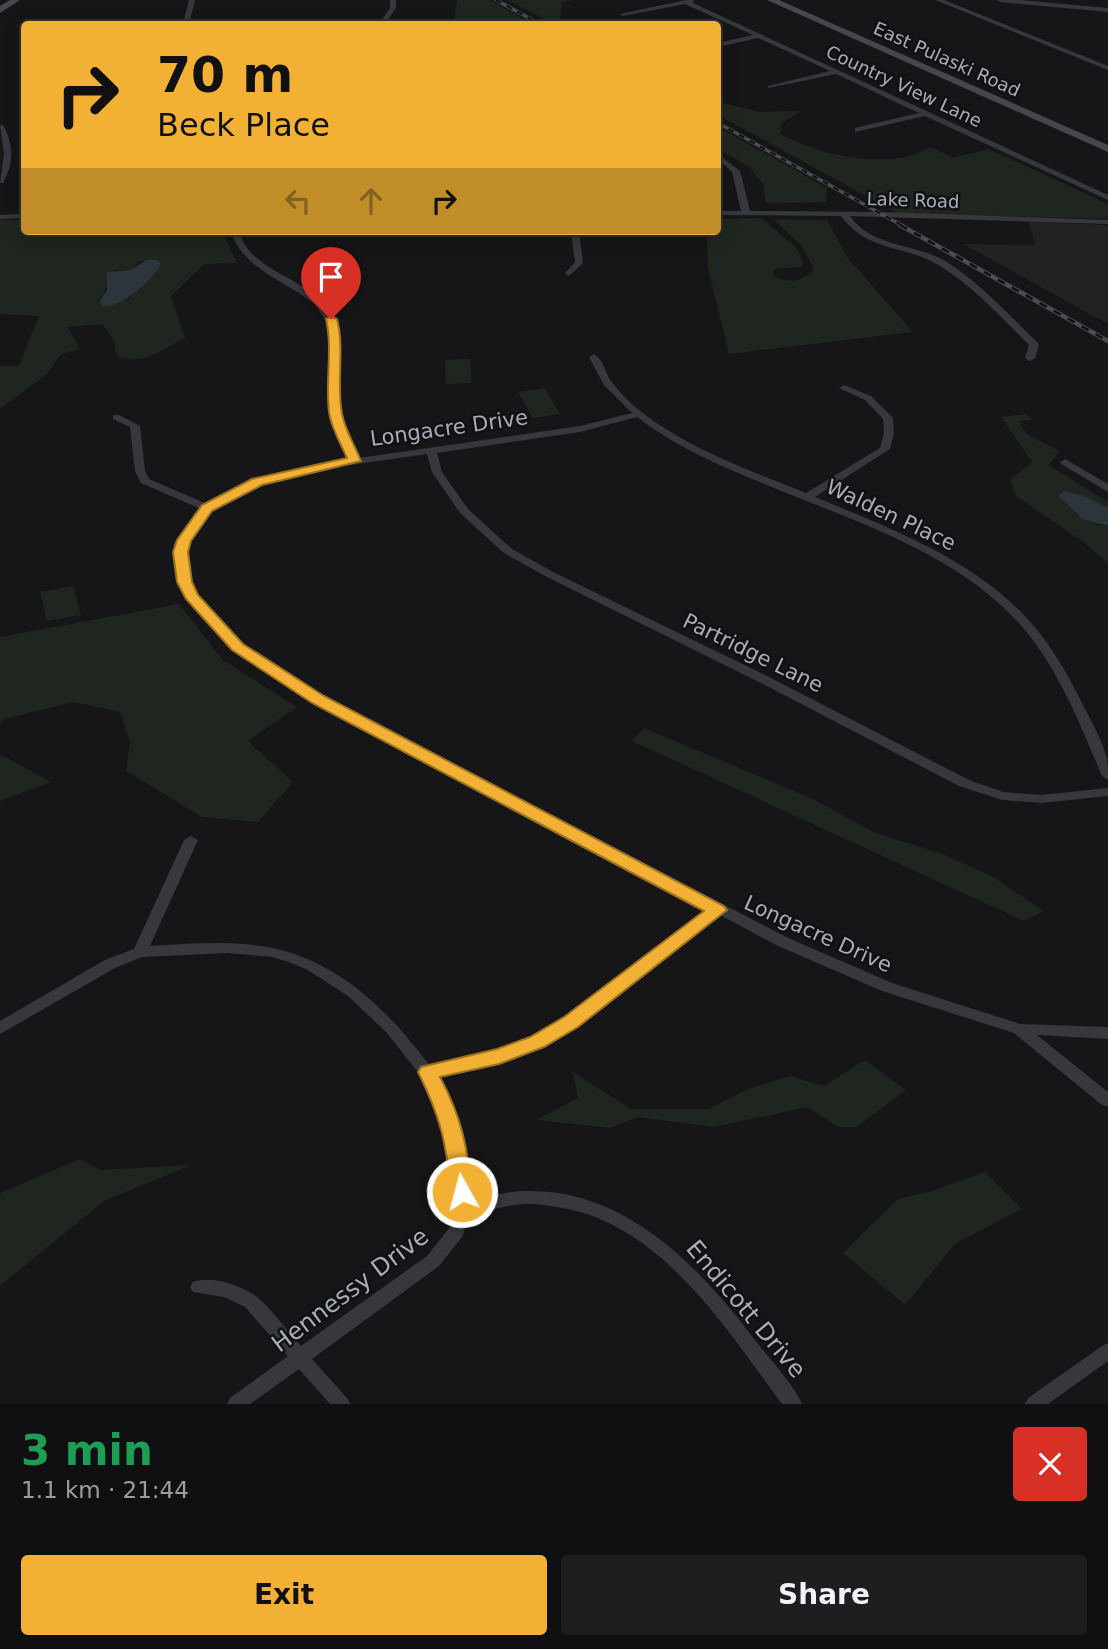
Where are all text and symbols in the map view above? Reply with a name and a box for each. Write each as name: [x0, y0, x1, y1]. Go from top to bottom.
street label: East Pulaski Road: [870, 17, 1024, 101]
street label: Country View Lane: [823, 41, 985, 131]
text: 70 m: [157, 47, 293, 104]
icon: right: [42, 49, 133, 140]
text: Beck Place: [157, 106, 330, 144]
icon: left: [279, 182, 317, 220]
icon: ahead: [352, 182, 390, 220]
icon: right: [425, 182, 463, 220]
street label: Lake Road: [866, 188, 960, 212]
pin: [301, 247, 361, 319]
icon: arrive: [312, 258, 350, 296]
street label: Longacre Drive: [369, 405, 529, 451]
street label: Walden Place: [822, 474, 960, 556]
street label: Partridge Lane: [679, 609, 827, 697]
street label: Longacre Drive: [740, 891, 896, 977]
position arrow: [425, 1155, 499, 1229]
street label: Hennessy Drive: [266, 1222, 434, 1358]
street label: Endicott Drive: [680, 1235, 812, 1383]
text: 3 min: [21, 1426, 153, 1475]
button: close: [1013, 1427, 1087, 1501]
text: 1.1 km · 21:44: [21, 1477, 189, 1503]
button: Exit: [21, 1555, 547, 1635]
button: Share: [561, 1555, 1087, 1635]

